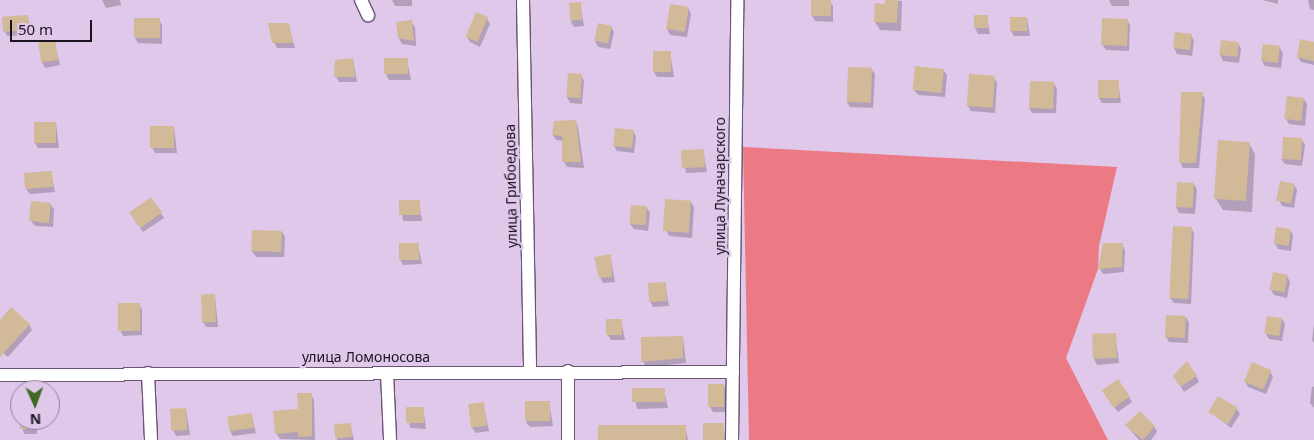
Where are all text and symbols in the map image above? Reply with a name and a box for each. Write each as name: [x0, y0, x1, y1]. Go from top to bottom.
scale bar: [12, 10, 95, 42]
text: 50 m: [18, 19, 53, 39]
street label: улица Луначарского: [712, 117, 728, 255]
street label: улица Грибоедова: [502, 124, 520, 248]
street label: улица Ломоносова: [302, 349, 430, 365]
north arrow: [10, 380, 60, 430]
text: N: [29, 410, 42, 429]

